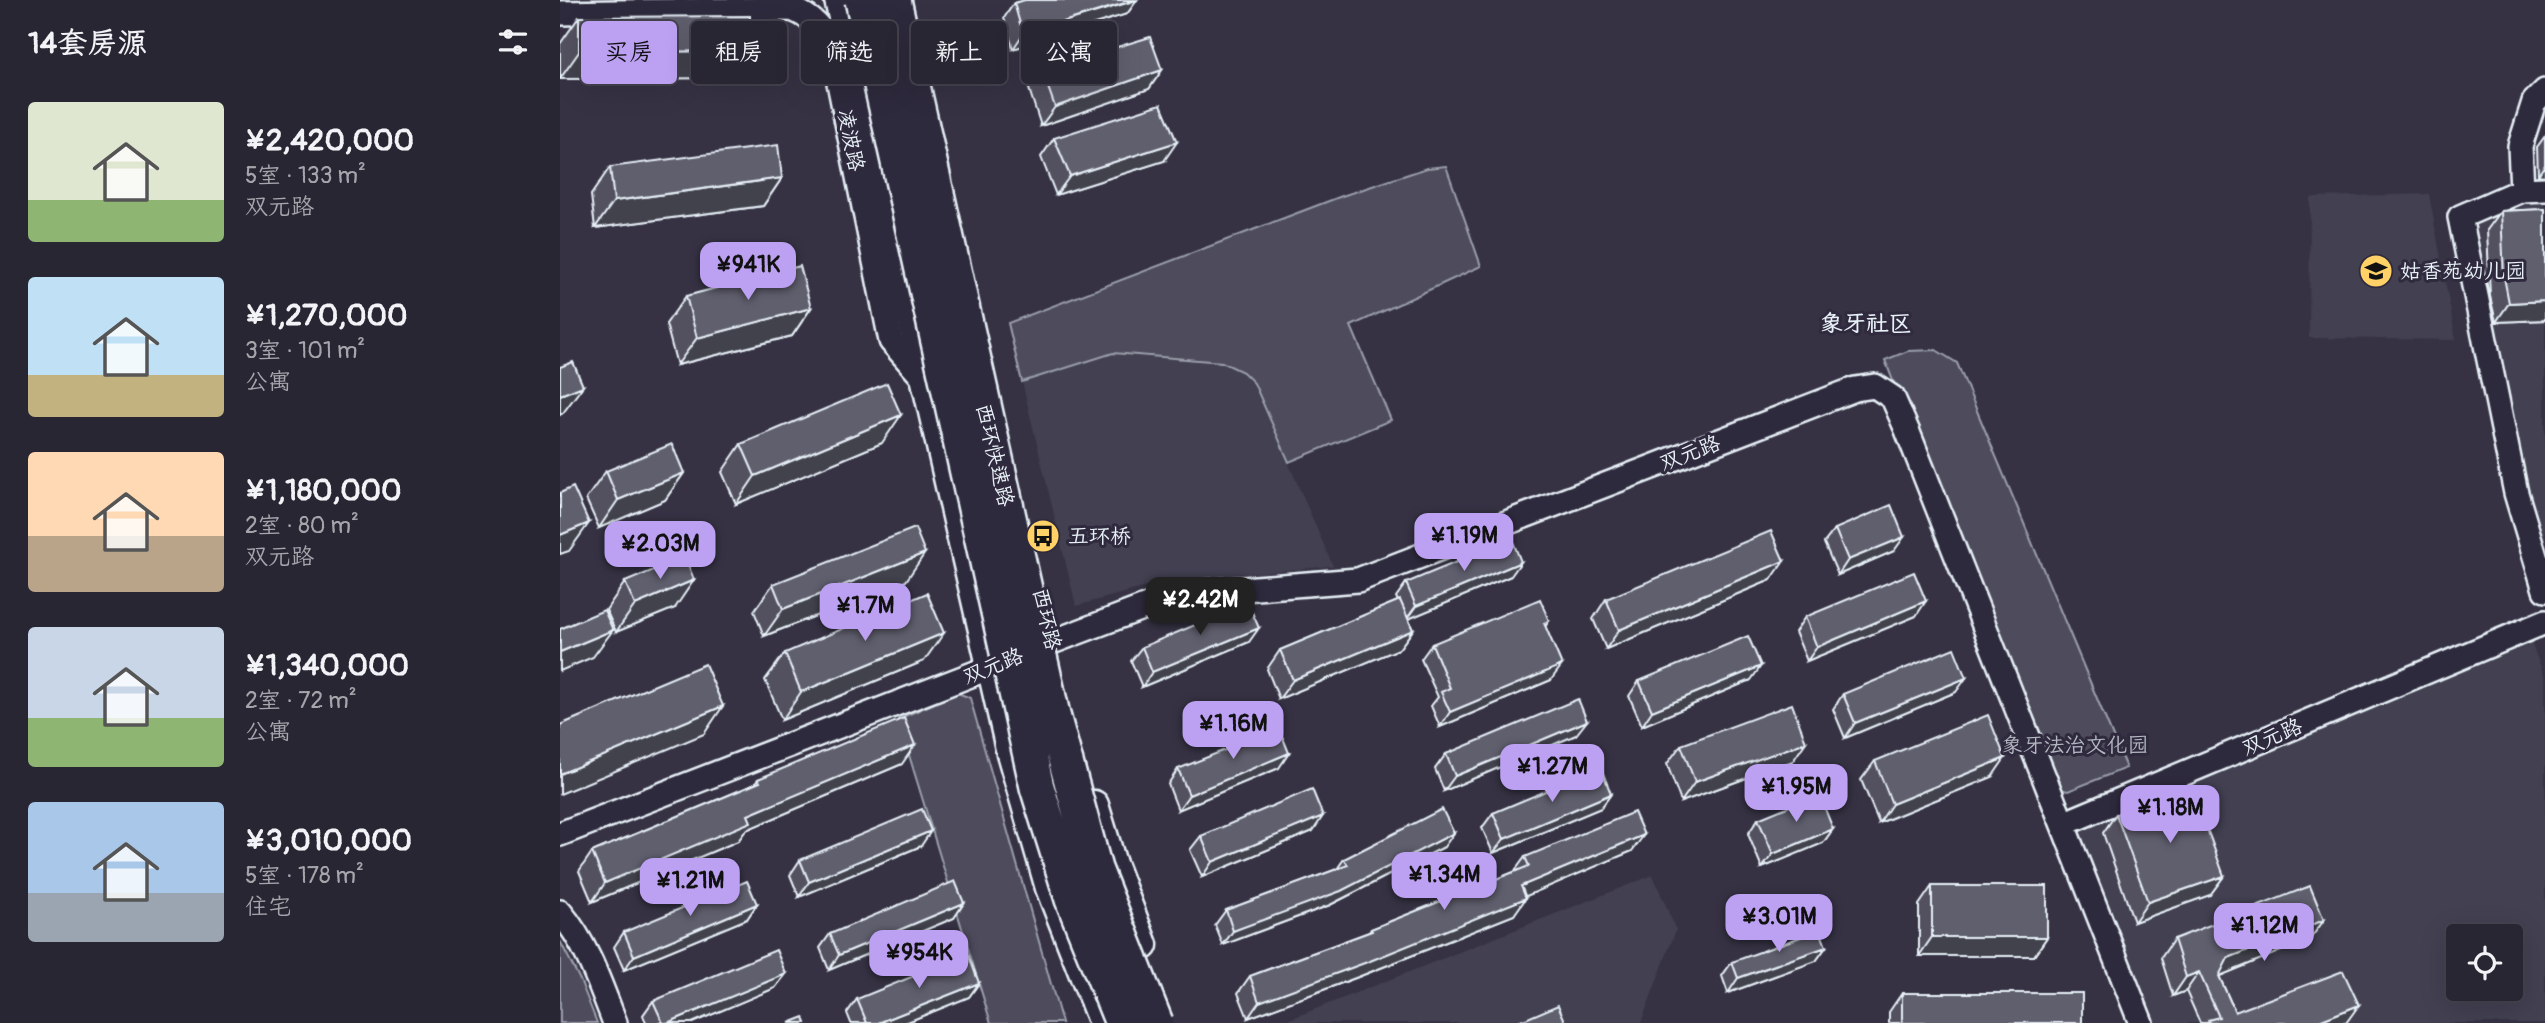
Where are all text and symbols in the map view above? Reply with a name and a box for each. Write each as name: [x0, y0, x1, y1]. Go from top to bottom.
chip: 买房: [581, 21, 677, 84]
chip: 租房: [691, 21, 787, 84]
chip: 筛选: [801, 21, 897, 84]
chip: 新上: [911, 21, 1007, 84]
chip: 公寓: [1021, 21, 1117, 84]
icon: filters: [494, 23, 532, 61]
text: 14套房源: [28, 25, 147, 62]
street label: 凌波路: [831, 107, 870, 174]
text: ¥2,420,000: [245, 122, 414, 159]
icon: home: [84, 130, 168, 214]
text: 5室 · 133 m²: [245, 161, 366, 190]
text: 双元路: [245, 192, 314, 221]
pin: ¥941K: [699, 243, 797, 302]
text: ¥941K: [716, 250, 780, 279]
school or university icon: 姑香苑幼儿园: [2357, 252, 2395, 290]
place label: 姑香苑幼儿园: [2400, 258, 2526, 285]
text: ¥1,270,000: [245, 297, 407, 334]
icon: home: [84, 305, 168, 389]
district label: 象牙社区: [1820, 309, 1912, 338]
text: 3室 · 101 m²: [245, 336, 365, 365]
text: 公寓: [245, 367, 291, 396]
street label: 西环快速路: [970, 401, 1019, 509]
street label: 双元路: [1656, 430, 1724, 477]
text: ¥1,180,000: [245, 472, 402, 509]
icon: home: [84, 480, 168, 564]
text: 2室 · 80 m²: [245, 511, 359, 540]
pin: ¥1.19M: [1407, 514, 1521, 573]
bus stop icon: 五环桥: [1024, 517, 1062, 555]
text: ¥1.19M: [1430, 521, 1498, 550]
pin: ¥2.03M: [603, 522, 717, 581]
place label: 五环桥: [1068, 523, 1131, 550]
text: ¥2.03M: [621, 529, 699, 558]
text: 双元路: [245, 542, 314, 571]
pin: ¥2.42M: [1143, 578, 1257, 637]
pin: ¥1.7M: [816, 584, 914, 643]
street label: 西环路: [1026, 585, 1067, 653]
text: ¥2.42M: [1162, 585, 1238, 614]
text: ¥1.7M: [836, 591, 894, 620]
street label: 双元路: [959, 642, 1027, 691]
text: ¥1,340,000: [245, 647, 409, 684]
icon: home: [84, 655, 168, 739]
text: 2室 · 72 m²: [245, 686, 357, 715]
pin: ¥1.16M: [1176, 702, 1290, 761]
text: ¥1.16M: [1199, 709, 1267, 738]
street label: 双元路: [2238, 713, 2306, 762]
text: 公寓: [245, 717, 291, 746]
park label: 象牙法治文化园: [2002, 732, 2149, 759]
pin: ¥1.27M: [1495, 744, 1609, 804]
text: ¥1.27M: [1516, 752, 1588, 781]
pin: ¥1.95M: [1739, 764, 1853, 824]
text: ¥1.95M: [1761, 772, 1831, 801]
pin: ¥1.18M: [2113, 786, 2227, 845]
text: ¥1.18M: [2136, 793, 2204, 822]
text: ¥3,010,000: [245, 822, 412, 859]
icon: home: [84, 830, 168, 914]
pin: ¥1.34M: [1387, 852, 1501, 912]
pin: ¥1.21M: [633, 858, 747, 918]
text: ¥1.34M: [1408, 860, 1480, 889]
text: 5室 · 178 m²: [245, 861, 364, 890]
text: ¥1.21M: [656, 866, 724, 895]
text: 住宅: [245, 892, 291, 921]
pin: ¥3.01M: [1722, 894, 1836, 954]
text: ¥3.01M: [1741, 902, 1817, 931]
pin: ¥1.12M: [2207, 904, 2321, 963]
text: ¥1.12M: [2230, 911, 2298, 940]
map controls: [2446, 924, 2523, 1001]
button: locate: [2446, 924, 2523, 1001]
pin: ¥954K: [870, 930, 968, 990]
text: ¥954K: [885, 938, 953, 967]

